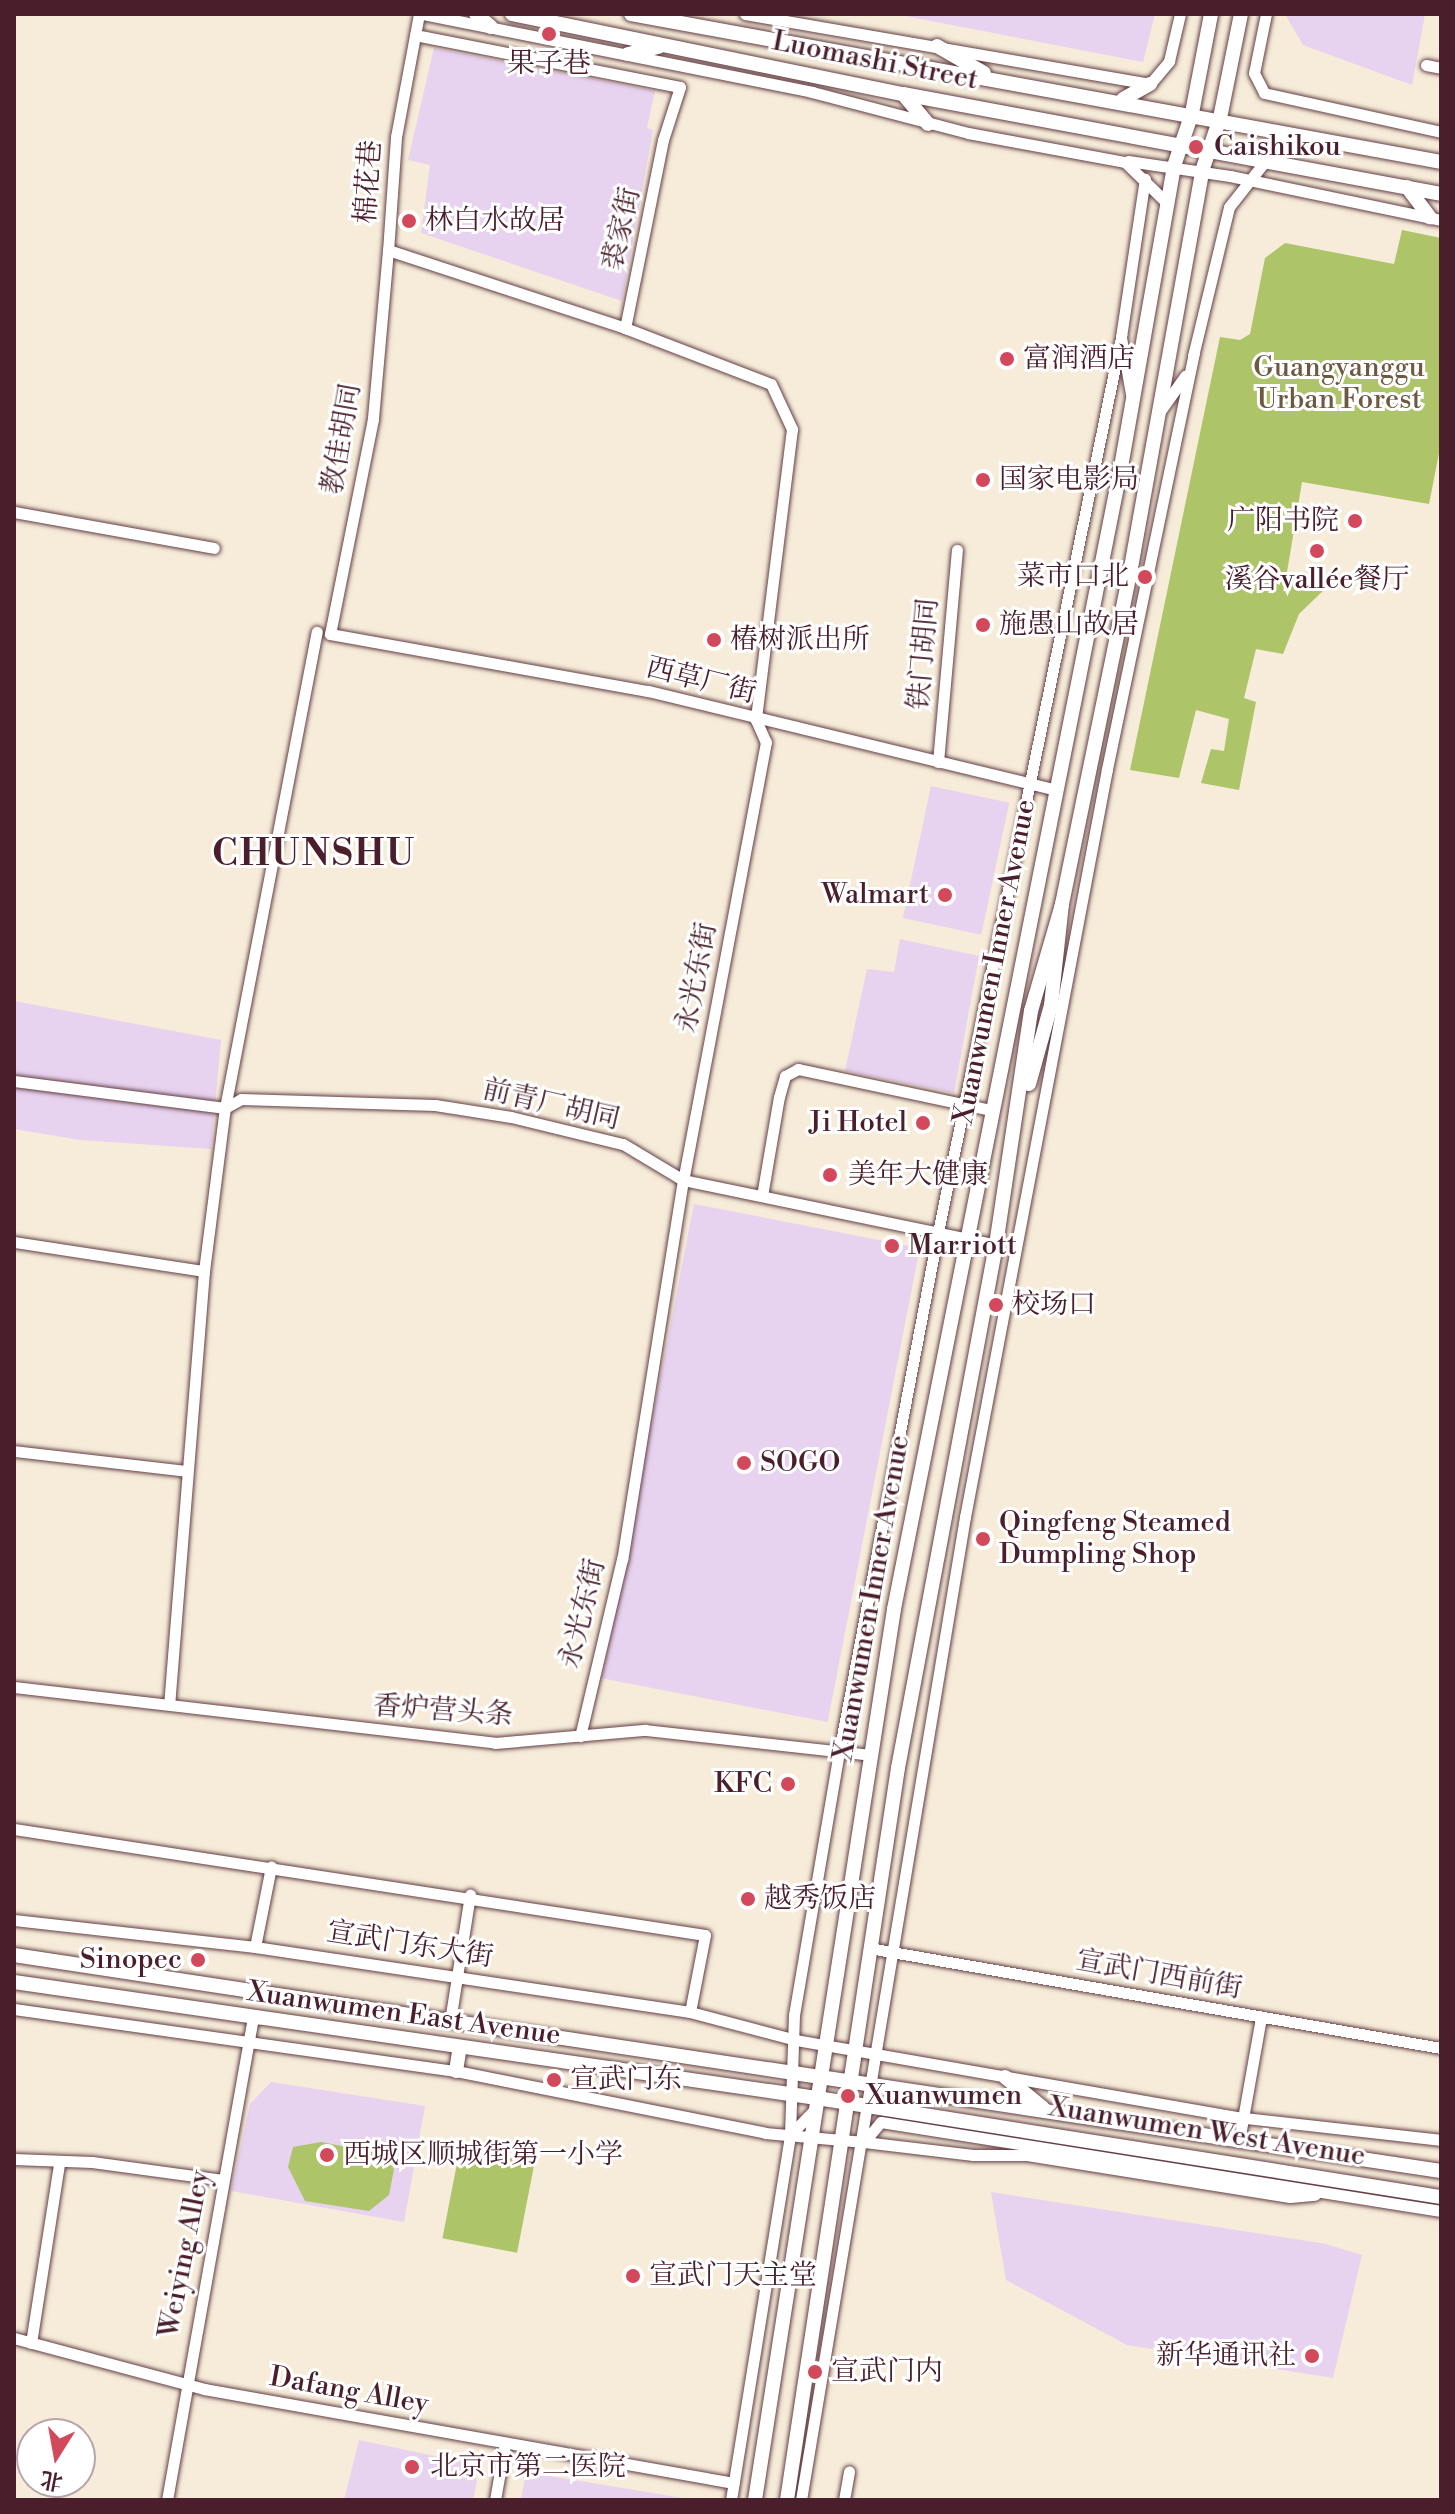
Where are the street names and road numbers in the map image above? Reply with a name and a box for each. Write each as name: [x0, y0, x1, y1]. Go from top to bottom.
street label: Luomashi Street: [769, 25, 981, 97]
street label: 棉花巷: [349, 139, 389, 225]
street label: 裘家街: [596, 184, 648, 274]
street label: 教佳胡同: [316, 381, 368, 497]
street label: 铁门胡同: [902, 597, 946, 711]
street label: 西草厂街: [643, 651, 759, 711]
street label: Xuanwumen Inner Avenue: [947, 797, 1043, 1127]
street label: 永光东街: [670, 920, 724, 1036]
street label: 前青厂胡同: [479, 1073, 623, 1137]
street label: Xuanwumen Inner Avenue: [827, 1432, 917, 1764]
street label: 永光东街: [553, 1556, 613, 1672]
street label: 香炉营头条: [372, 1689, 514, 1733]
street label: 宣武门东大街: [324, 1915, 496, 1975]
street label: 宣武门西前街: [1073, 1944, 1245, 2006]
street label: Xuanwumen East Avenue: [245, 1975, 563, 2053]
street label: Xuanwumen West Avenue: [1046, 2090, 1368, 2174]
street label: Weiying Alley: [152, 2167, 218, 2341]
street label: Dafang Alley: [267, 2361, 431, 2421]

